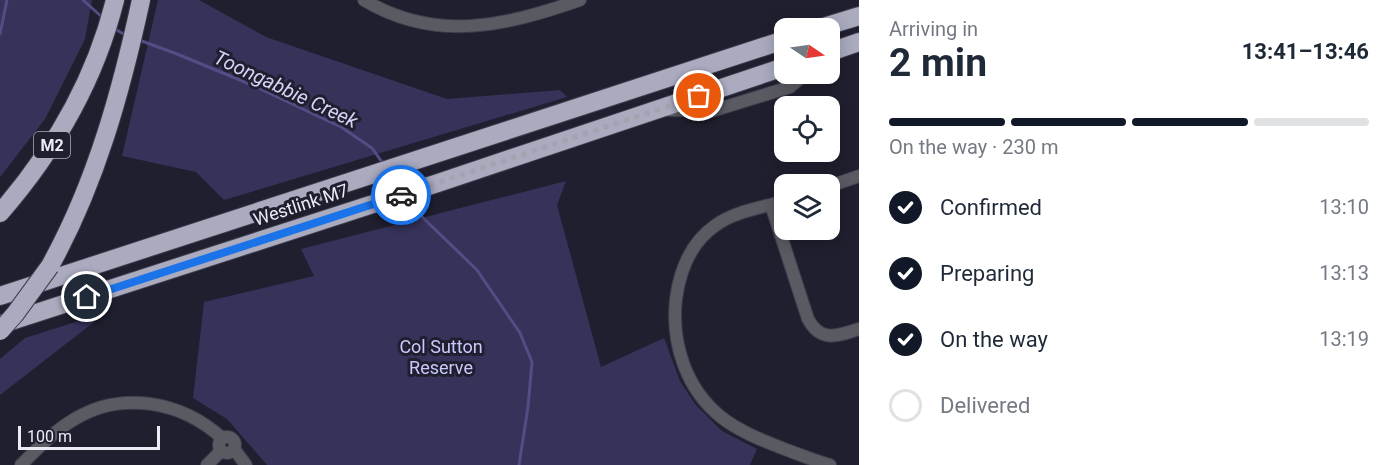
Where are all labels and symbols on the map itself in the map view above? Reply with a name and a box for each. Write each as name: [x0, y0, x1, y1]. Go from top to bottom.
north arrow: [774, 18, 840, 84]
water label: Toongabbie Creek: [210, 45, 363, 133]
pin: [673, 70, 724, 121]
road number: M2: [34, 132, 70, 158]
courier: [371, 165, 431, 225]
street label: Westlink M7: [251, 179, 351, 230]
pin: [61, 271, 112, 322]
park label: Col Sutton Reserve: [399, 336, 483, 378]
scale bar: [18, 423, 160, 450]

